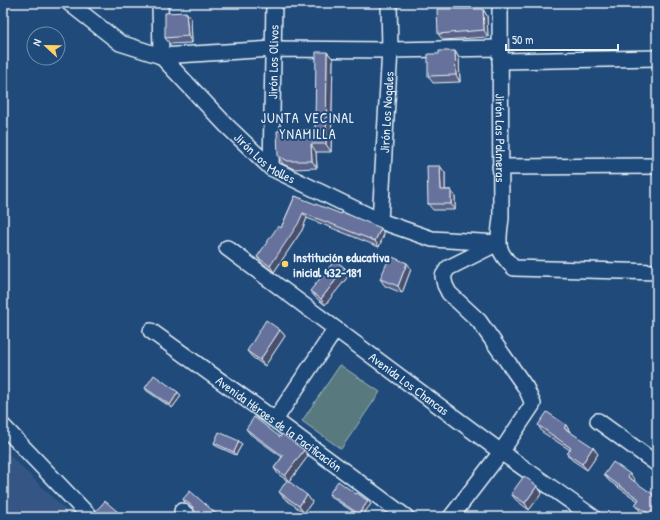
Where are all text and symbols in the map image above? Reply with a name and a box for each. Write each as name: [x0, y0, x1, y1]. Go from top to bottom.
street label: Jirón Los Olivos: [263, 25, 283, 99]
north arrow: [26, 26, 66, 66]
scale bar: [506, 26, 618, 52]
text: 50 m: [512, 31, 533, 48]
text: N: [29, 37, 44, 48]
street label: Jirón Los Nogales: [375, 71, 398, 154]
street label: Jirón Las Palmeras: [491, 94, 510, 182]
district label: JUNTA VECINAL YNAMILLA: [261, 108, 355, 143]
street label: Jirón Los Molles: [230, 128, 298, 187]
place label: Institución educativa inicial 432-181: [293, 248, 390, 281]
marker: Institución educativa inicial 432-181: [280, 259, 290, 269]
street label: Avenida Los Chancas: [365, 348, 453, 419]
street label: Avenida Héroes de la Pacificación: [212, 371, 346, 476]

